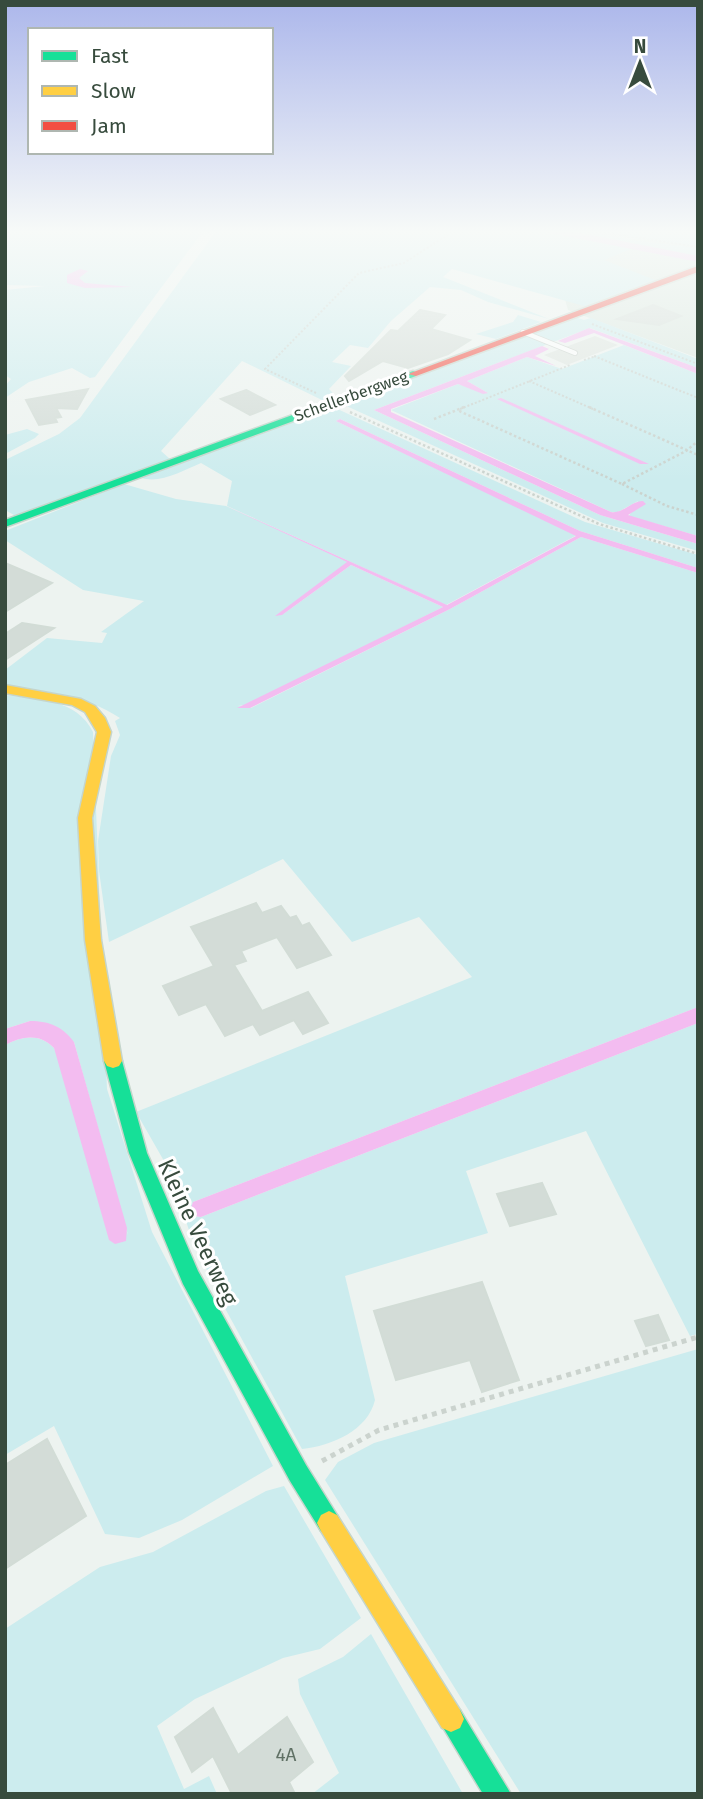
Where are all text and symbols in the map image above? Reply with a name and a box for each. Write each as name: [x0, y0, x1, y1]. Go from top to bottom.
legend: [28, 28, 273, 154]
north arrow: [605, 28, 675, 98]
text: N: [634, 35, 646, 58]
text: Fast: [91, 43, 129, 69]
text: Slow: [91, 78, 136, 104]
text: Jam: [91, 113, 127, 139]
street label: Schellerbergweg: [292, 366, 411, 425]
street label: Kleine Veerweg: [152, 1154, 244, 1310]
house number: 4A: [276, 1743, 297, 1766]

